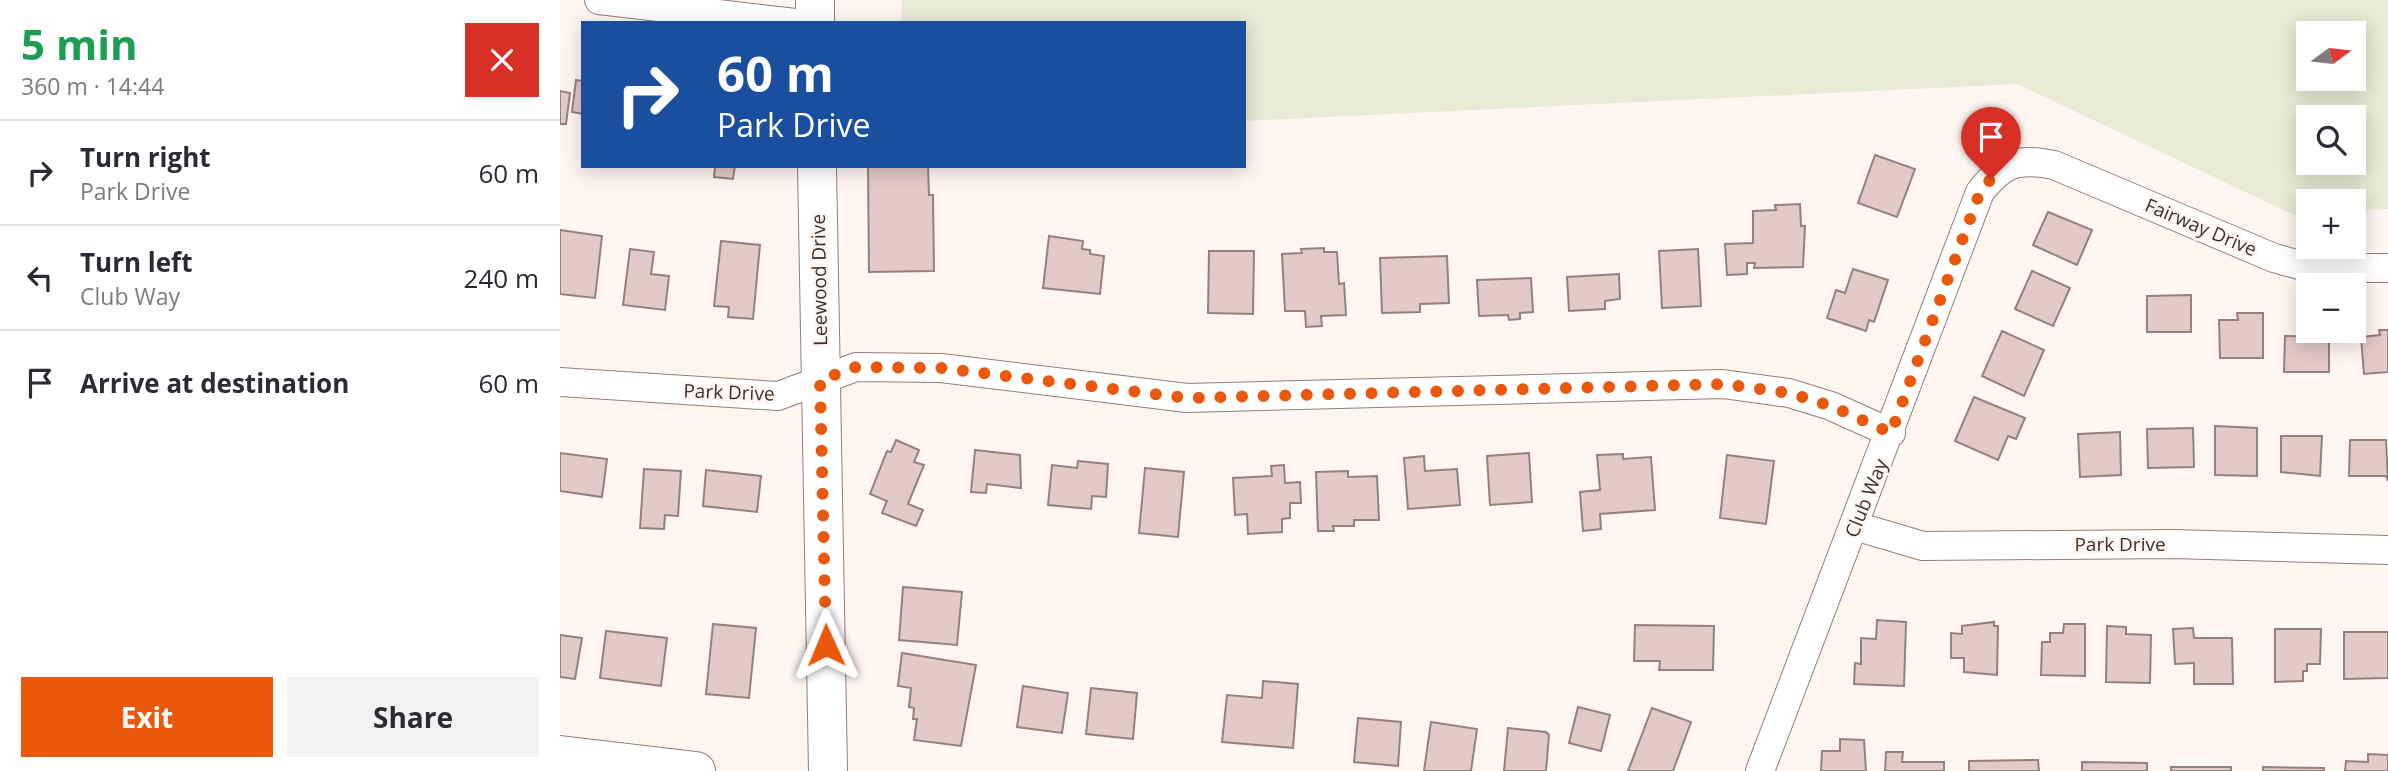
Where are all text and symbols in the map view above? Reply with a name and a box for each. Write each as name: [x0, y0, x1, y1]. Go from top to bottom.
text: 5 min: [21, 15, 138, 72]
north arrow: [2296, 21, 2366, 91]
map controls: [2296, 21, 2366, 343]
button: close: [465, 23, 539, 97]
text: 60 m: [717, 40, 834, 106]
icon: right: [602, 49, 693, 140]
text: 360 m · 14:44: [21, 70, 164, 102]
text: Park Drive: [717, 103, 871, 146]
button: search: [2296, 105, 2366, 175]
pin: [1961, 107, 2021, 179]
icon: arrive: [1972, 118, 2010, 156]
text: Turn right: [80, 139, 211, 175]
icon: right: [21, 154, 59, 192]
text: 60 m: [478, 155, 539, 191]
text: Park Drive: [80, 175, 190, 207]
button: +: [2296, 189, 2366, 259]
street label: Fairway Drive: [2141, 192, 2261, 262]
street label: Leewood Drive: [805, 214, 833, 346]
text: Turn left: [80, 244, 192, 280]
icon: left: [21, 259, 59, 297]
text: 240 m: [464, 260, 539, 296]
button: −: [2296, 273, 2366, 343]
text: Club Way: [80, 280, 180, 312]
icon: arrive: [21, 364, 59, 402]
text: Arrive at destination: [80, 365, 349, 401]
text: 60 m: [478, 365, 539, 401]
street label: Park Drive: [683, 377, 775, 407]
street label: Club Way: [1838, 454, 1894, 541]
street label: Park Drive: [2074, 531, 2166, 557]
position arrow: [789, 608, 863, 682]
button: Exit: [21, 677, 273, 757]
button: Share: [287, 677, 539, 757]

